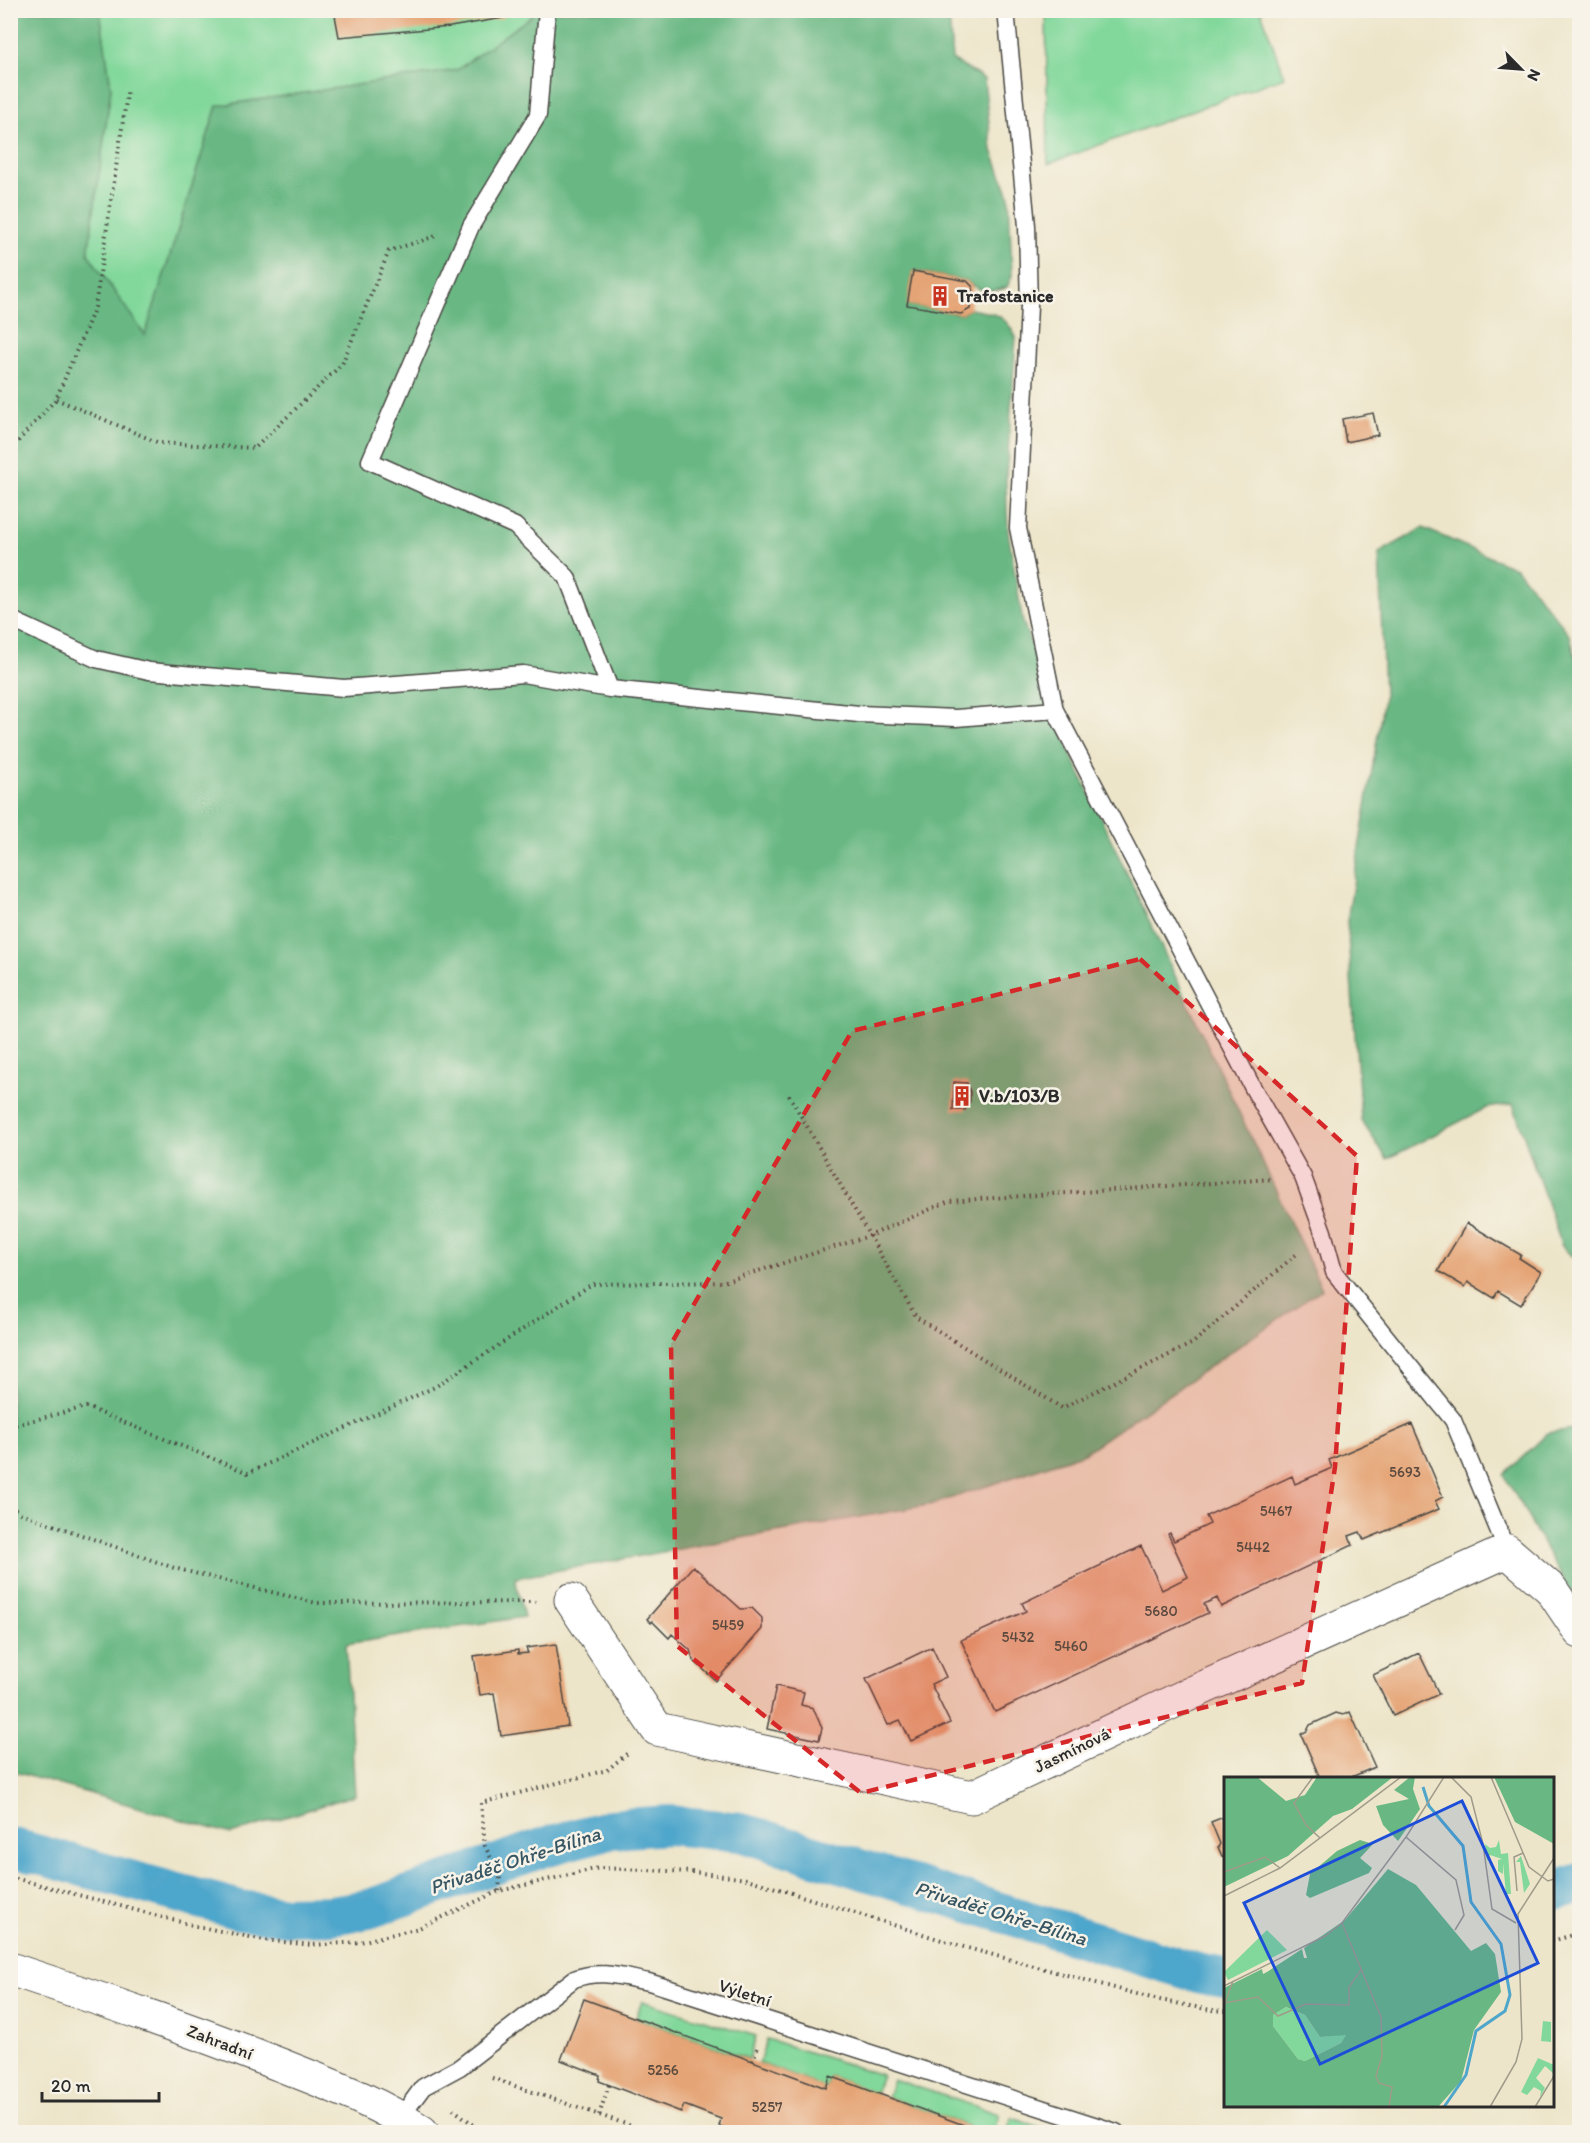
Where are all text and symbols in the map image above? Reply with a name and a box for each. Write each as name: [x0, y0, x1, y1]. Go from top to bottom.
north arrow: [1491, 39, 1551, 99]
text: N: [1523, 66, 1545, 84]
building icon: Trafostanice: [928, 284, 952, 308]
place label: Trafostanice: [956, 285, 1054, 307]
building icon: V.b/103/B: [950, 1084, 974, 1108]
place label: V.b/103/B: [979, 1085, 1060, 1107]
house number: 5693: [1389, 1463, 1421, 1481]
house number: 5467: [1260, 1502, 1293, 1520]
house number: 5442: [1236, 1538, 1270, 1556]
house number: 5680: [1144, 1602, 1178, 1620]
house number: 5459: [712, 1616, 744, 1634]
house number: 5432: [1002, 1628, 1035, 1646]
house number: 5460: [1054, 1637, 1088, 1655]
street label: Jasmínová: [1030, 1722, 1114, 1778]
inset map: [1224, 1777, 1554, 2107]
water label: Přivaděč Ohře-Bílina: [427, 1821, 604, 1899]
water label: Přivaděč Ohře-Bílina: [912, 1875, 1090, 1951]
street label: Výletní: [716, 1974, 775, 2012]
street label: Zahradní: [184, 2019, 257, 2065]
house number: 5256: [647, 2061, 679, 2079]
scale bar: [42, 2065, 159, 2103]
text: 20 m: [51, 2075, 91, 2097]
house number: 5257: [751, 2098, 783, 2116]

